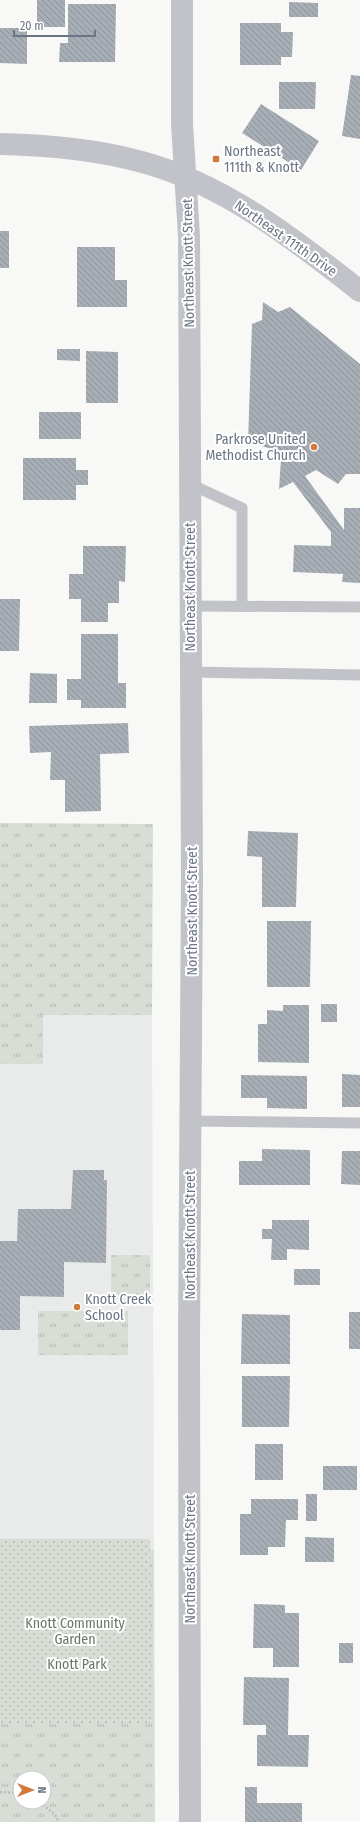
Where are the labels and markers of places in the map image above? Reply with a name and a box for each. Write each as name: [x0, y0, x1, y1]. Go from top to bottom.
place label: Northeast 111th & Knott: [224, 143, 300, 176]
marker: Northeast 111th & Knott: [211, 154, 221, 164]
place label: Parkrose United Methodist Church: [205, 431, 306, 464]
marker: Parkrose United Methodist Church: [309, 442, 319, 452]
place label: Knott Creek School: [85, 1291, 152, 1324]
marker: Knott Creek School: [72, 1302, 82, 1312]

